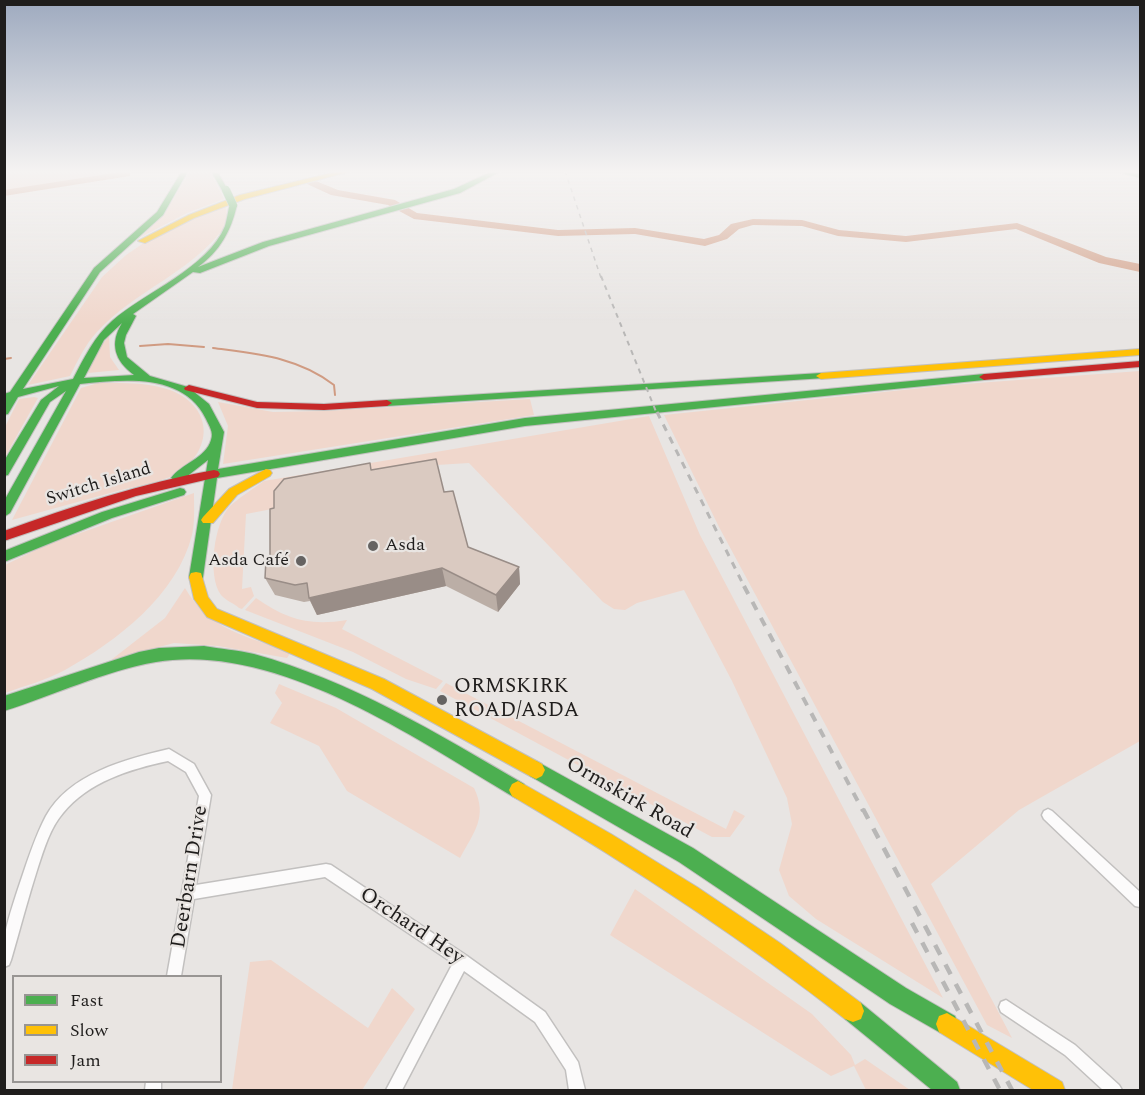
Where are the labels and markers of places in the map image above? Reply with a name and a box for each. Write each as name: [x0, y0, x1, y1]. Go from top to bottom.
place label: Asda: [385, 535, 425, 557]
marker: Asda: [366, 539, 380, 553]
place label: Asda Café: [208, 550, 289, 572]
marker: Asda Café: [294, 554, 308, 568]
place label: ORMSKIRK ROAD/ASDA: [454, 675, 579, 725]
marker: ORMSKIRK ROAD/ASDA: [435, 693, 449, 707]

